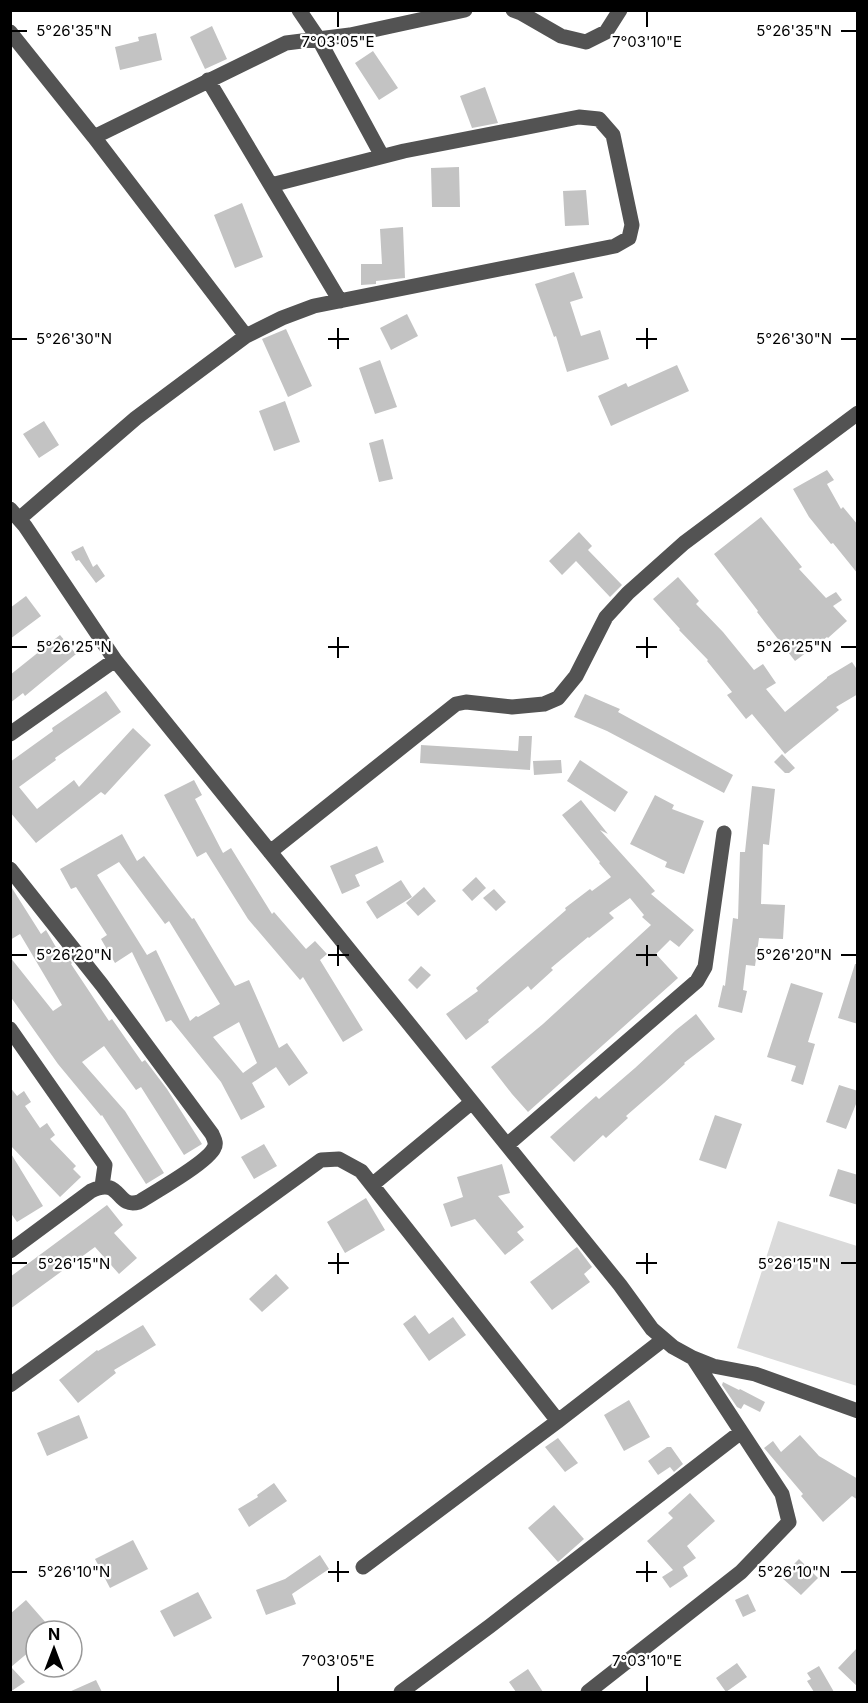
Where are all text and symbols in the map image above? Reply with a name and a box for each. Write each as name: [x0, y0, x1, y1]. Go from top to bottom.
text: 5°26'35"N: [36, 21, 112, 40]
text: 5°26'35"N: [756, 21, 832, 40]
text: 7°03'05"E: [301, 32, 375, 51]
text: 7°03'10"E: [612, 32, 682, 51]
text: 5°26'30"N: [36, 329, 112, 348]
text: 5°26'30"N: [756, 329, 832, 348]
text: 5°26'25"N: [36, 637, 112, 656]
text: 5°26'25"N: [756, 637, 832, 656]
text: 5°26'20"N: [36, 945, 112, 964]
text: 5°26'20"N: [756, 945, 832, 964]
text: 5°26'15"N: [38, 1254, 110, 1273]
text: 5°26'15"N: [758, 1254, 830, 1273]
text: 5°26'10"N: [38, 1562, 110, 1581]
text: 5°26'10"N: [758, 1562, 830, 1581]
north arrow: [24, 1619, 84, 1679]
text: N: [48, 1624, 60, 1644]
text: 7°03'05"E: [301, 1651, 375, 1670]
text: 7°03'10"E: [612, 1651, 682, 1670]

